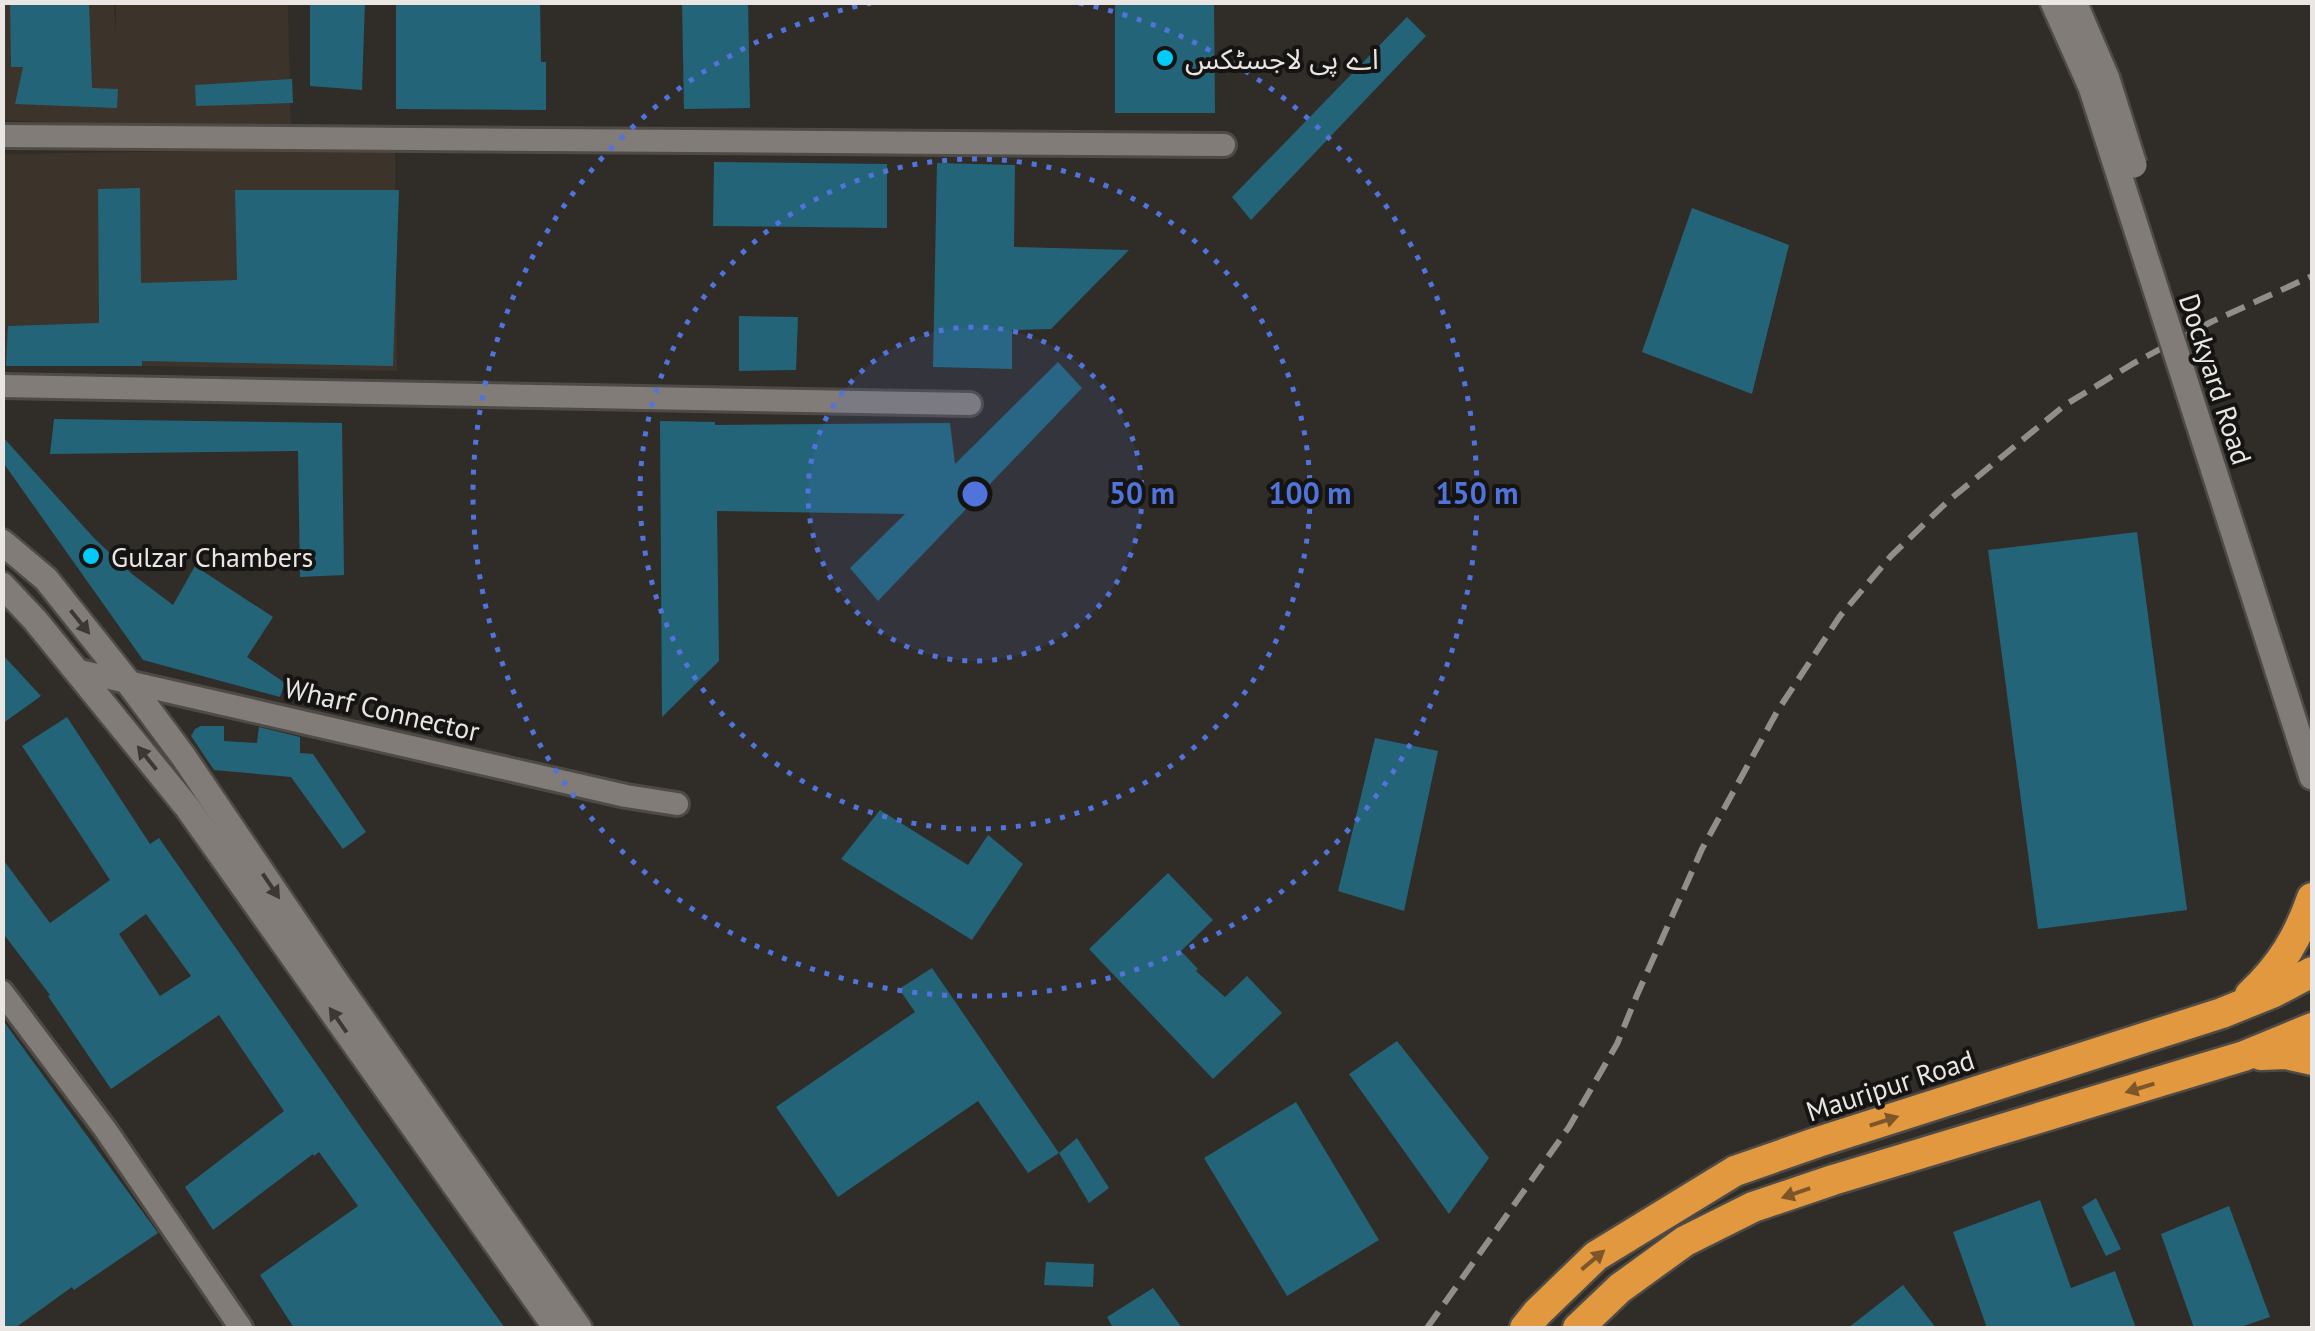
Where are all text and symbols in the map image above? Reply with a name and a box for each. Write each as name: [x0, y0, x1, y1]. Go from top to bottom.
place label: اے پی لاجسٹکس: [1185, 40, 1379, 77]
marker: اے پی لاجسٹکس: [1154, 47, 1176, 69]
street label: Dockyard Road: [2171, 289, 2261, 469]
text: 50 m: [1109, 473, 1175, 512]
text: 100 m: [1269, 473, 1351, 512]
text: 150 m: [1436, 473, 1518, 512]
centre of rings: [957, 476, 993, 512]
place label: Gulzar Chambers: [111, 538, 313, 575]
marker: Gulzar Chambers: [80, 545, 102, 567]
one-way arrow: [70, 609, 91, 635]
street label: Wharf Connector: [281, 669, 484, 750]
one-way arrow: [137, 745, 158, 770]
one-way arrow: [261, 872, 280, 899]
one-way arrow: [329, 1007, 348, 1034]
street label: Mauripur Road: [1801, 1040, 1979, 1130]
one-way arrow: [2124, 1081, 2155, 1096]
one-way arrow: [1870, 1113, 1900, 1128]
one-way arrow: [1780, 1186, 1810, 1201]
one-way arrow: [1581, 1250, 1606, 1271]

